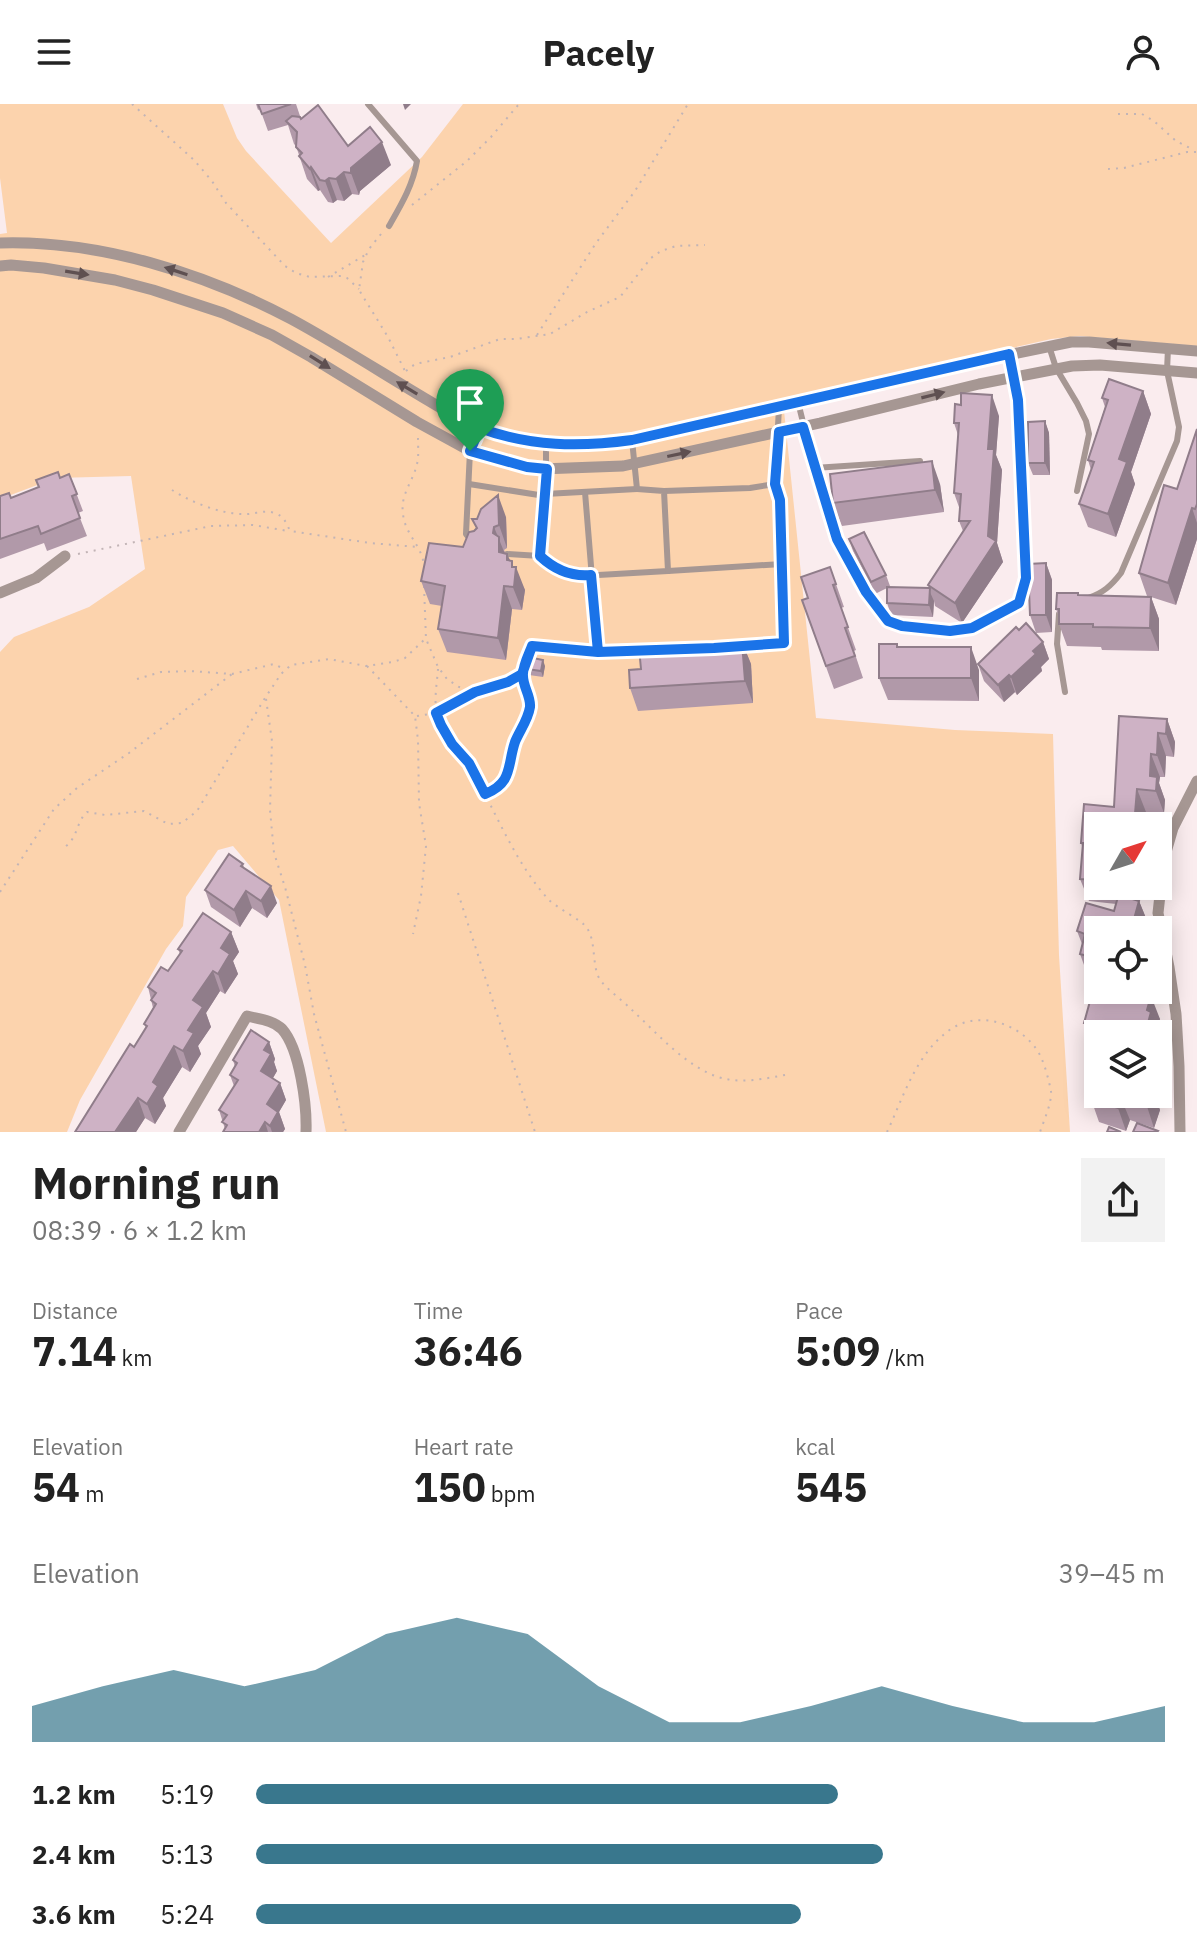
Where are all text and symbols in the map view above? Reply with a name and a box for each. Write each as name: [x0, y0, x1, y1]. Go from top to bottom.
text: Pacely: [542, 29, 655, 76]
icon: menu: [32, 30, 76, 74]
icon: person: [1121, 30, 1165, 74]
one-way arrow: [164, 264, 188, 276]
one-way arrow: [65, 268, 90, 280]
one-way arrow: [1106, 337, 1131, 350]
one-way arrow: [309, 355, 331, 369]
pin: [436, 369, 504, 451]
one-way arrow: [396, 381, 418, 395]
icon: arrive: [448, 381, 492, 425]
one-way arrow: [920, 389, 945, 401]
one-way arrow: [667, 447, 692, 460]
north arrow: [1084, 812, 1172, 900]
map controls: [1084, 812, 1172, 1108]
button: locate: [1084, 916, 1172, 1004]
button: layers: [1084, 1020, 1172, 1108]
text: Morning run: [32, 1154, 281, 1211]
button: share: [1081, 1158, 1165, 1242]
text: 08:39 · 6 × 1.2 km: [32, 1213, 247, 1247]
text: Distance: [32, 1296, 118, 1325]
text: Time: [414, 1296, 463, 1325]
text: Pace: [795, 1296, 843, 1325]
text: 7.14: [32, 1325, 116, 1377]
text: 36:46: [414, 1325, 523, 1377]
text: 5:09: [795, 1325, 881, 1377]
text: km: [116, 1343, 152, 1372]
text: /km: [881, 1343, 925, 1372]
text: Elevation: [32, 1432, 123, 1461]
text: Heart rate: [414, 1432, 514, 1461]
text: kcal: [795, 1432, 835, 1461]
text: 54: [32, 1461, 80, 1513]
text: 150: [414, 1461, 486, 1513]
text: 545: [795, 1461, 867, 1513]
text: m: [80, 1479, 104, 1508]
text: bpm: [486, 1479, 536, 1508]
text: Elevation: [32, 1556, 140, 1590]
text: 39–45 m: [1058, 1556, 1165, 1590]
text: 1.2 km: [32, 1777, 116, 1811]
text: 5:19: [160, 1777, 214, 1811]
text: 2.4 km: [32, 1837, 116, 1871]
text: 5:13: [160, 1837, 214, 1871]
text: 3.6 km: [32, 1897, 116, 1931]
text: 5:24: [160, 1897, 214, 1931]

